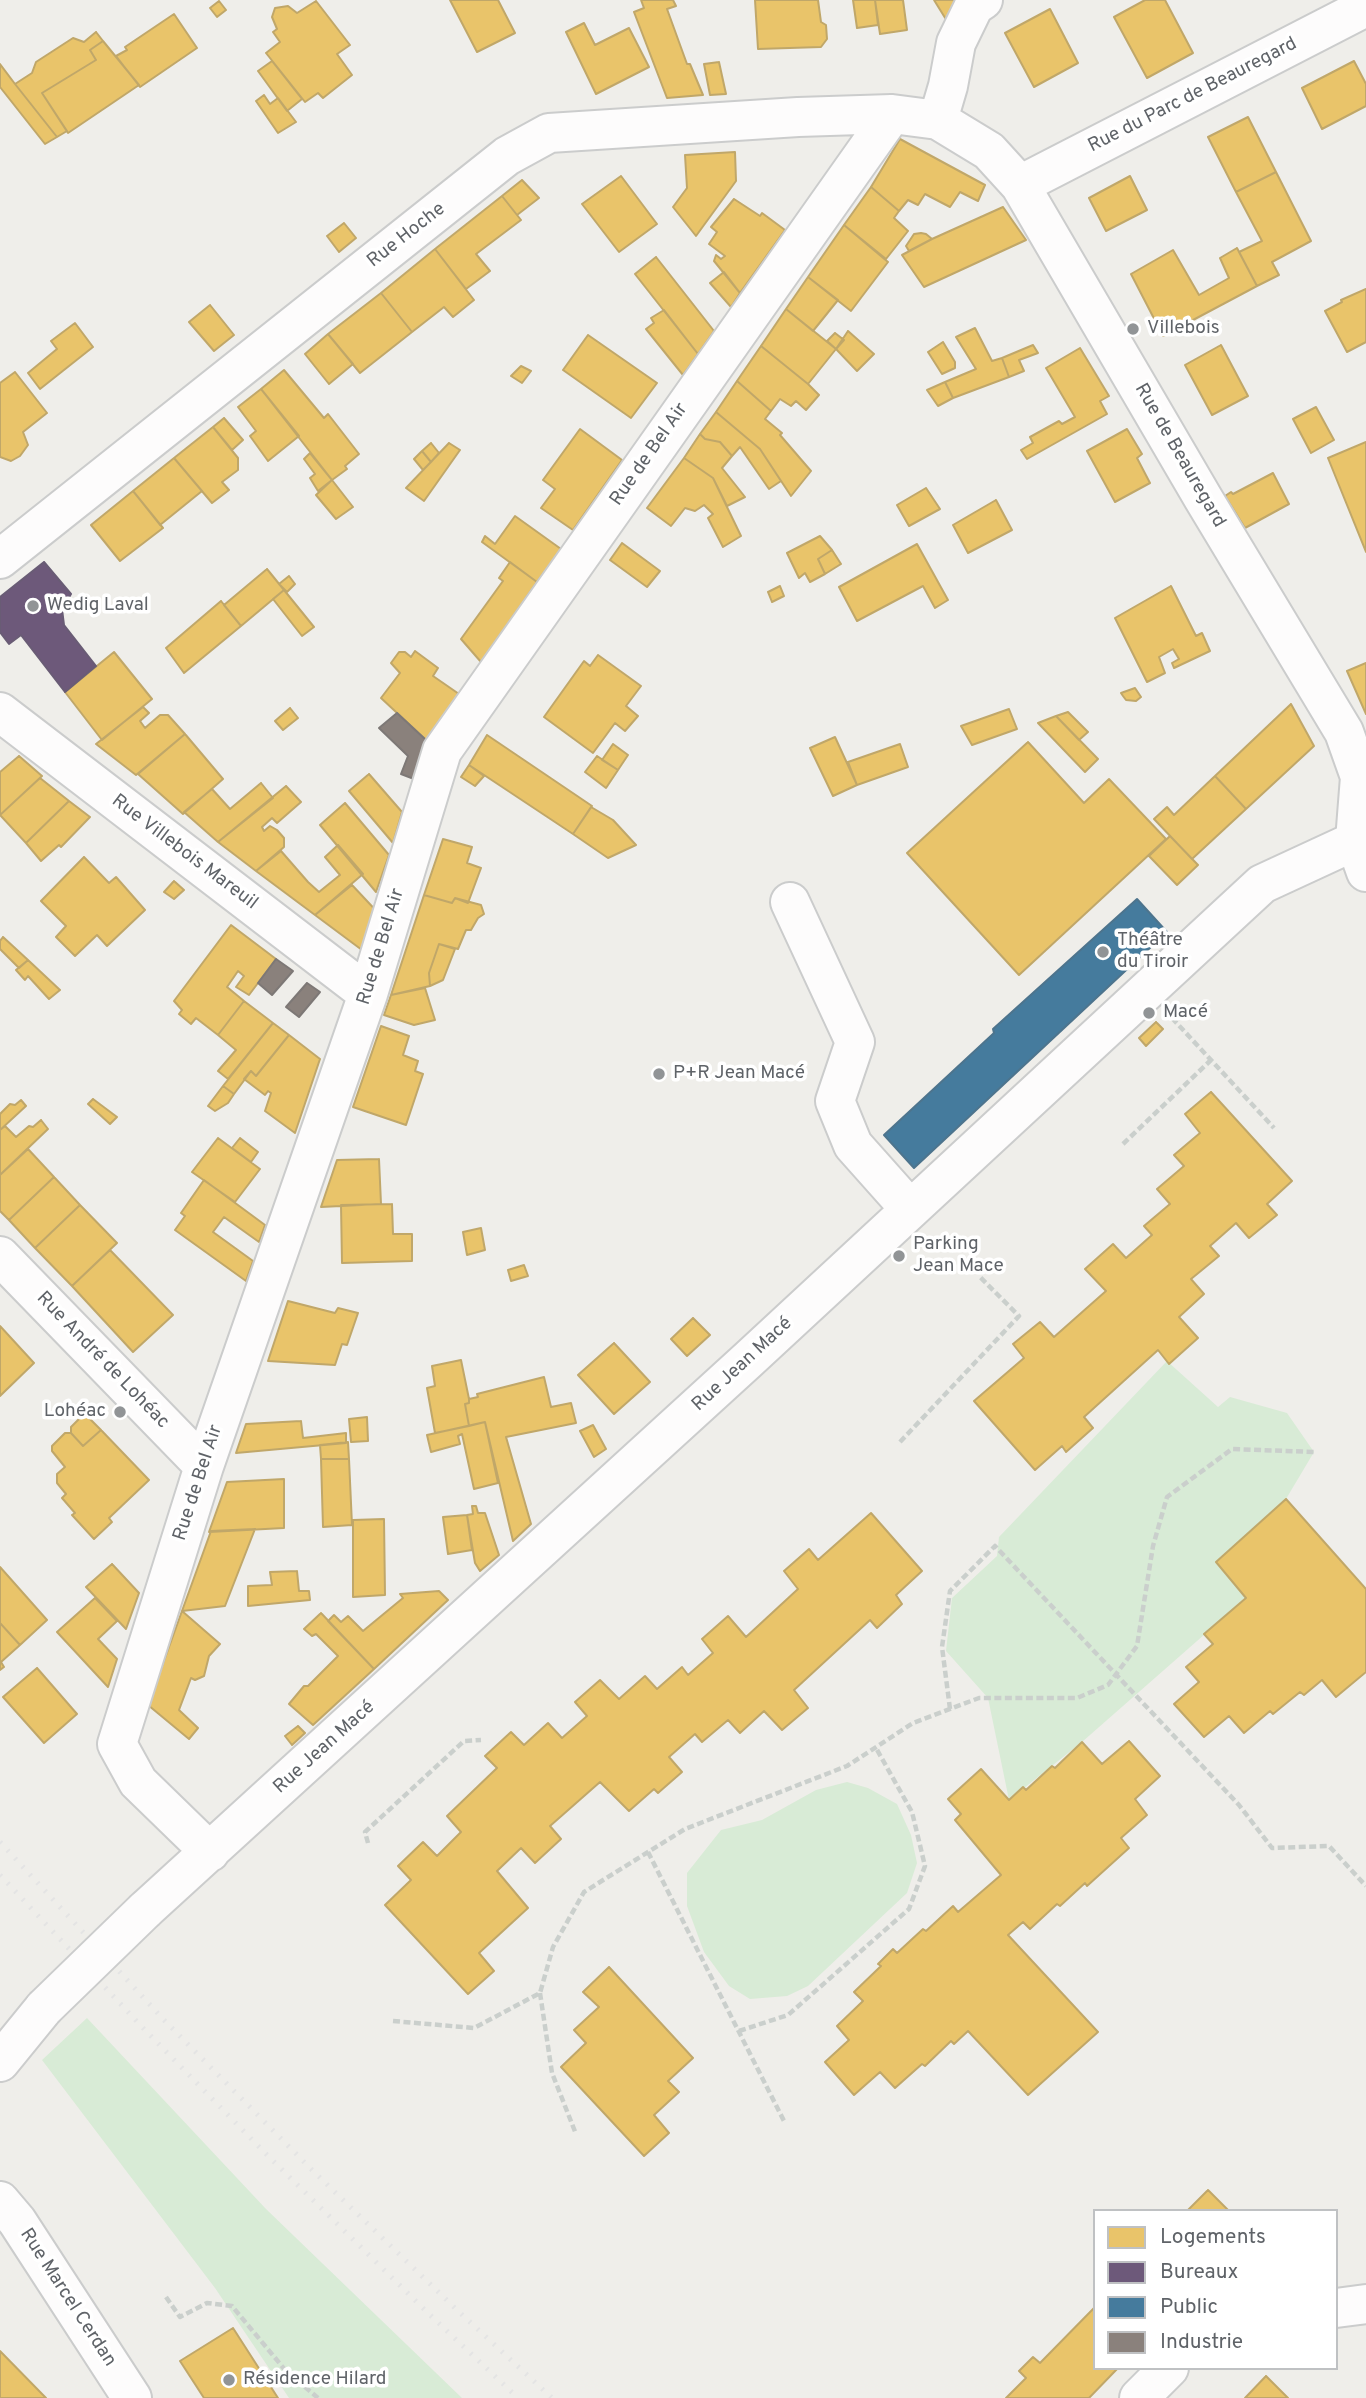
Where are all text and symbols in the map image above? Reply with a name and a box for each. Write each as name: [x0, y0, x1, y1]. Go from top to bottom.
street label: Rue du Parc de Beauregard: [1085, 33, 1301, 159]
street label: Rue Hoche: [364, 199, 450, 273]
place label: Villebois: [1147, 318, 1220, 340]
marker: Villebois: [1125, 321, 1141, 337]
street label: Rue de Beauregard: [1128, 380, 1230, 532]
street label: Rue de Bel Air: [606, 399, 694, 511]
place label: Wedig Laval: [47, 595, 149, 617]
marker: Wedig Laval: [25, 598, 41, 614]
street label: Rue Villebois Mareuil: [106, 791, 262, 915]
street label: Rue de Bel Air: [353, 886, 411, 1008]
place label: Théâtre du Tiroir: [1117, 930, 1188, 974]
marker: Théâtre du Tiroir: [1095, 944, 1111, 960]
place label: Macé: [1163, 1002, 1208, 1024]
marker: Macé: [1141, 1005, 1157, 1021]
place label: P+R Jean Macé: [673, 1063, 805, 1085]
marker: P+R Jean Macé: [651, 1066, 667, 1082]
place label: Parking Jean Mace: [913, 1234, 1004, 1278]
marker: Parking Jean Mace: [891, 1248, 907, 1264]
street label: Rue André de Lohéac: [31, 1288, 173, 1434]
street label: Rue Jean Macé: [688, 1313, 798, 1417]
place label: Lohéac: [44, 1401, 106, 1423]
marker: Lohéac: [112, 1404, 128, 1420]
street label: Rue de Bel Air: [170, 1422, 228, 1544]
street label: Rue Jean Macé: [270, 1697, 380, 1799]
legend: [1093, 2209, 1338, 2370]
text: Logements: [1160, 2224, 1266, 2251]
street label: Rue Marcel Cerdan: [14, 2225, 120, 2371]
text: Bureaux: [1160, 2259, 1238, 2286]
text: Public: [1160, 2294, 1218, 2321]
text: Industrie: [1160, 2329, 1243, 2356]
place label: Résidence Hilard: [243, 2369, 386, 2391]
marker: Résidence Hilard: [221, 2372, 237, 2388]

